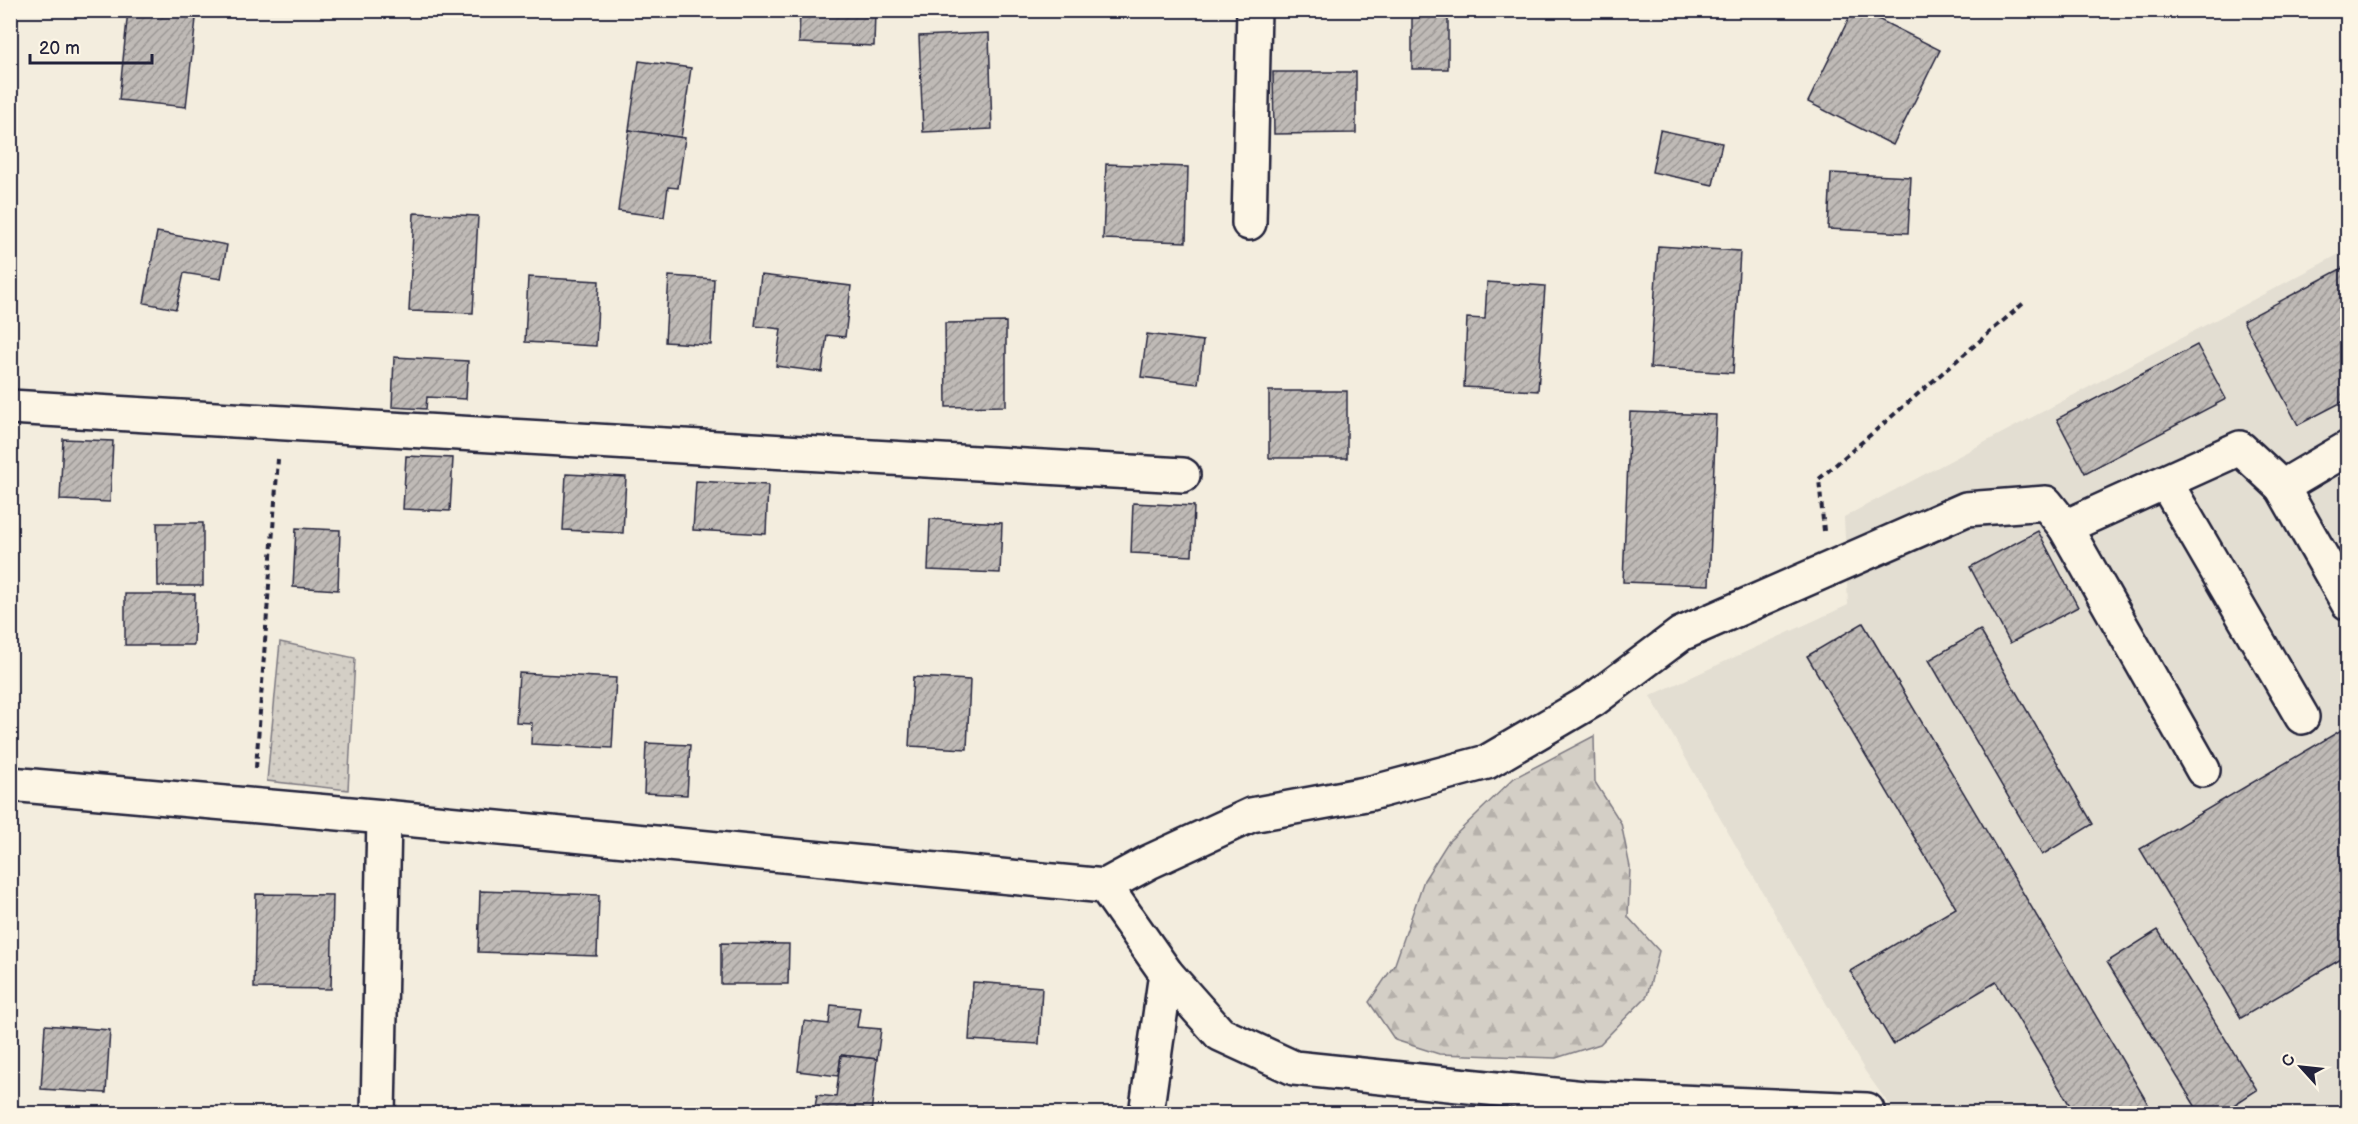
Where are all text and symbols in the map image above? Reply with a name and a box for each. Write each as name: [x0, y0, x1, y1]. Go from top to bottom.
scale bar: [30, 27, 152, 65]
text: 20 m: [39, 38, 80, 59]
north arrow: [2271, 1037, 2331, 1097]
text: С: [2278, 1052, 2300, 1070]

